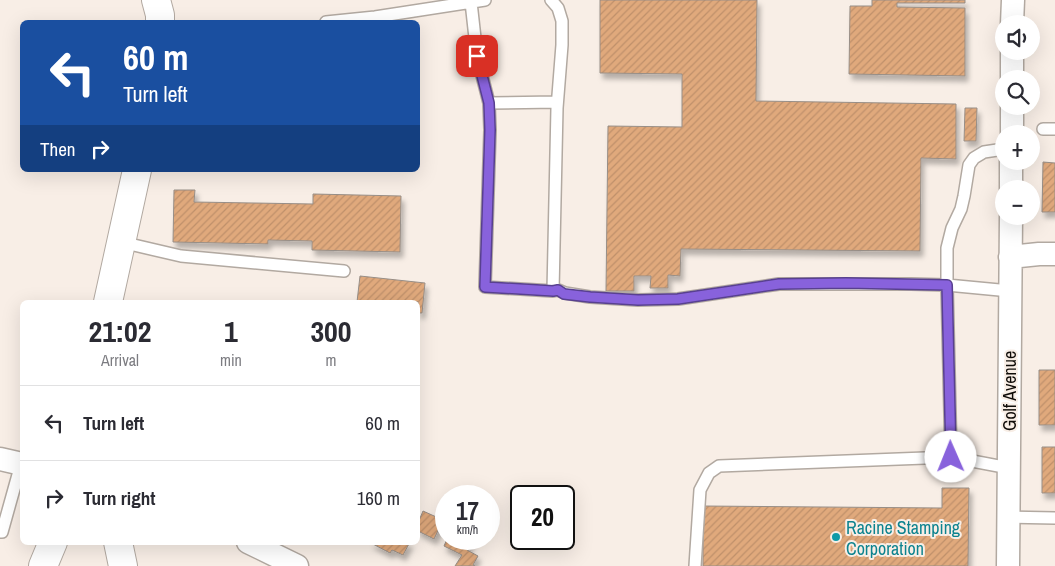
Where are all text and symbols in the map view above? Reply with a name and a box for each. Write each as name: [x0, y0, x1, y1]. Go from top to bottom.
map controls: [995, 15, 1040, 225]
button: sound: [995, 15, 1040, 60]
text: 60 m: [123, 34, 188, 81]
pin: [456, 35, 498, 77]
icon: left: [40, 40, 105, 105]
icon: arrive: [463, 42, 491, 70]
button: search: [995, 70, 1040, 115]
text: Turn left: [123, 79, 188, 109]
button: +: [995, 125, 1040, 170]
icon: right: [86, 135, 114, 163]
text: Then: [40, 136, 76, 162]
button: −: [995, 180, 1040, 225]
text: 21:02: [89, 311, 151, 351]
text: 1: [224, 311, 238, 351]
text: 300: [310, 311, 351, 351]
text: Arrival: [101, 349, 139, 371]
text: min: [220, 349, 242, 371]
text: m: [325, 349, 336, 371]
street label: Golf Avenue: [997, 351, 1022, 431]
icon: left: [40, 409, 68, 437]
text: Turn left: [83, 410, 144, 436]
text: 60 m: [365, 410, 400, 436]
position arrow: [924, 430, 976, 482]
icon: right: [40, 484, 68, 512]
text: Turn right: [83, 485, 155, 511]
text: 160 m: [357, 485, 400, 511]
speed limit sign: 20: [510, 485, 575, 550]
text: 17: [456, 494, 479, 528]
place label: Racine Stamping Corporation: [846, 515, 961, 561]
text: km/h: [457, 522, 478, 538]
marker: Racine Stamping Corporation: [830, 531, 842, 543]

